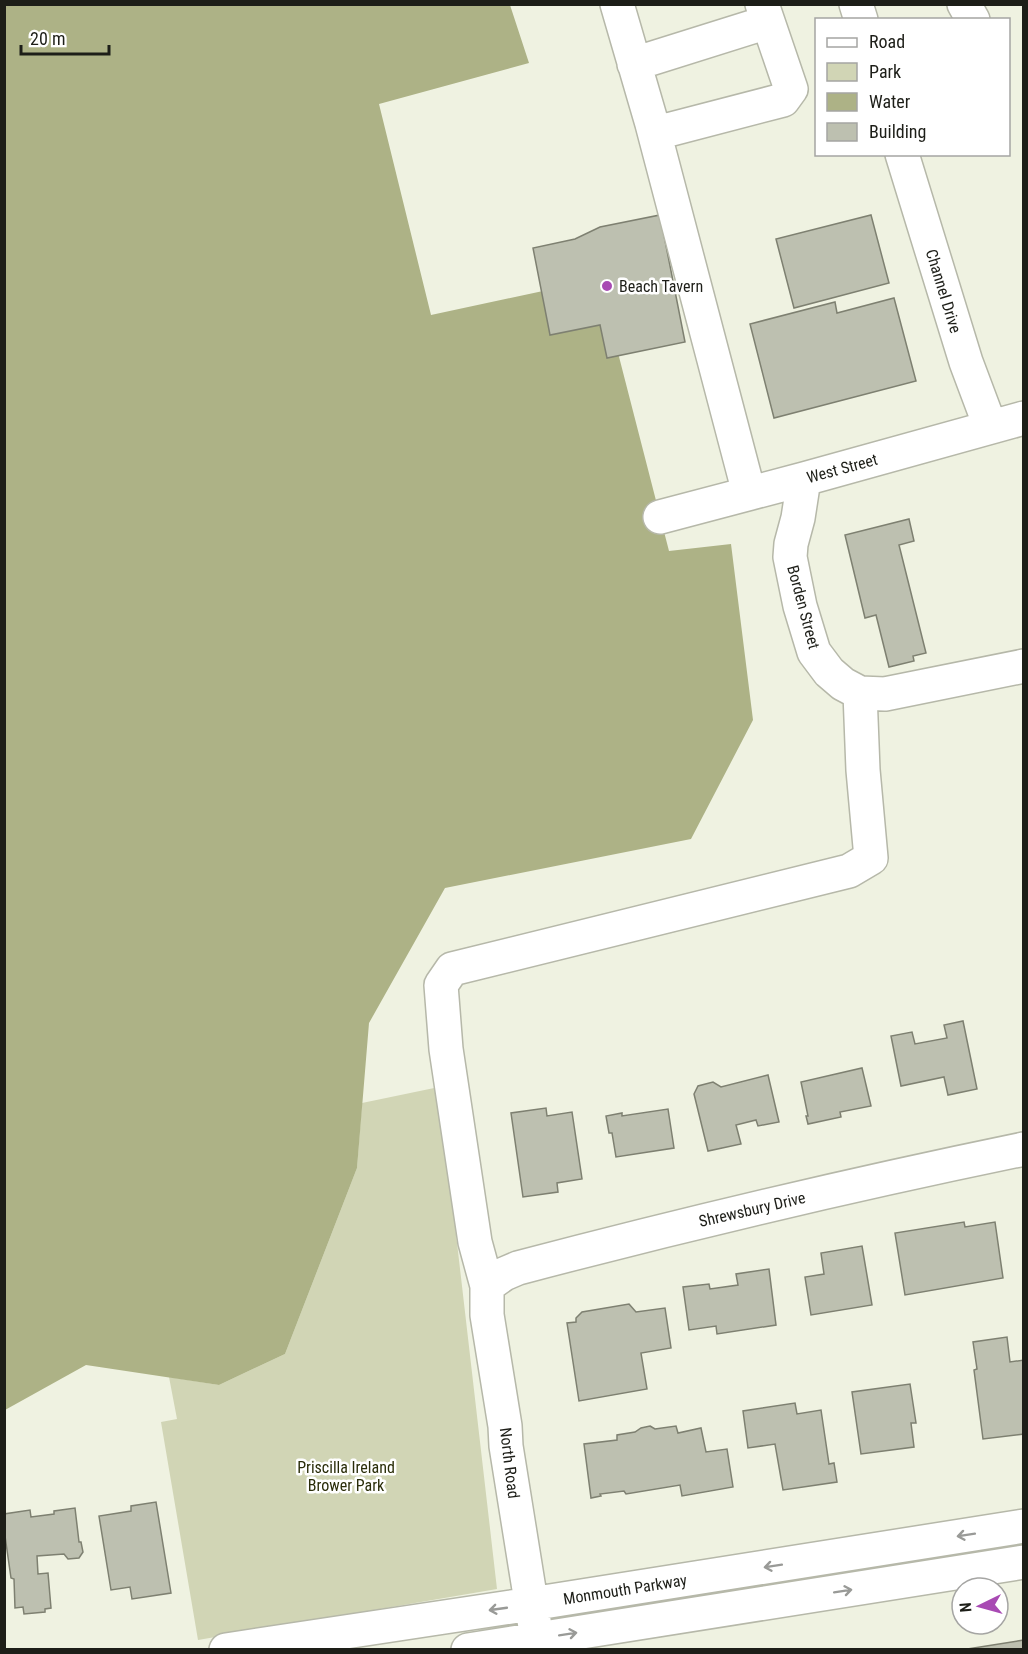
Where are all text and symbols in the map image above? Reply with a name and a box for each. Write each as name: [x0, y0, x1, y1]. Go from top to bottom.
scale bar: [21, 18, 110, 56]
legend: [815, 18, 1010, 156]
text: 20 m: [30, 28, 65, 49]
text: Road: [869, 31, 905, 52]
text: Park: [869, 61, 901, 82]
text: Water: [869, 91, 911, 112]
text: Building: [869, 121, 926, 142]
street label: Channel Drive: [922, 247, 965, 335]
place label: Beach Tavern: [619, 277, 703, 296]
marker: Beach Tavern: [600, 279, 614, 293]
street label: West Street: [805, 450, 880, 487]
street label: Borden Street: [783, 563, 824, 651]
street label: Shrewsbury Drive: [697, 1188, 807, 1231]
street label: North Road: [496, 1426, 523, 1500]
park label: Priscilla Ireland Brower Park: [297, 1458, 395, 1495]
one-way arrow: [956, 1530, 976, 1541]
one-way arrow: [764, 1560, 784, 1571]
street label: Monmouth Parkway: [562, 1570, 689, 1609]
north arrow: [950, 1576, 1010, 1636]
one-way arrow: [833, 1586, 853, 1597]
text: N: [956, 1602, 975, 1613]
one-way arrow: [488, 1604, 508, 1615]
one-way arrow: [557, 1629, 577, 1640]

